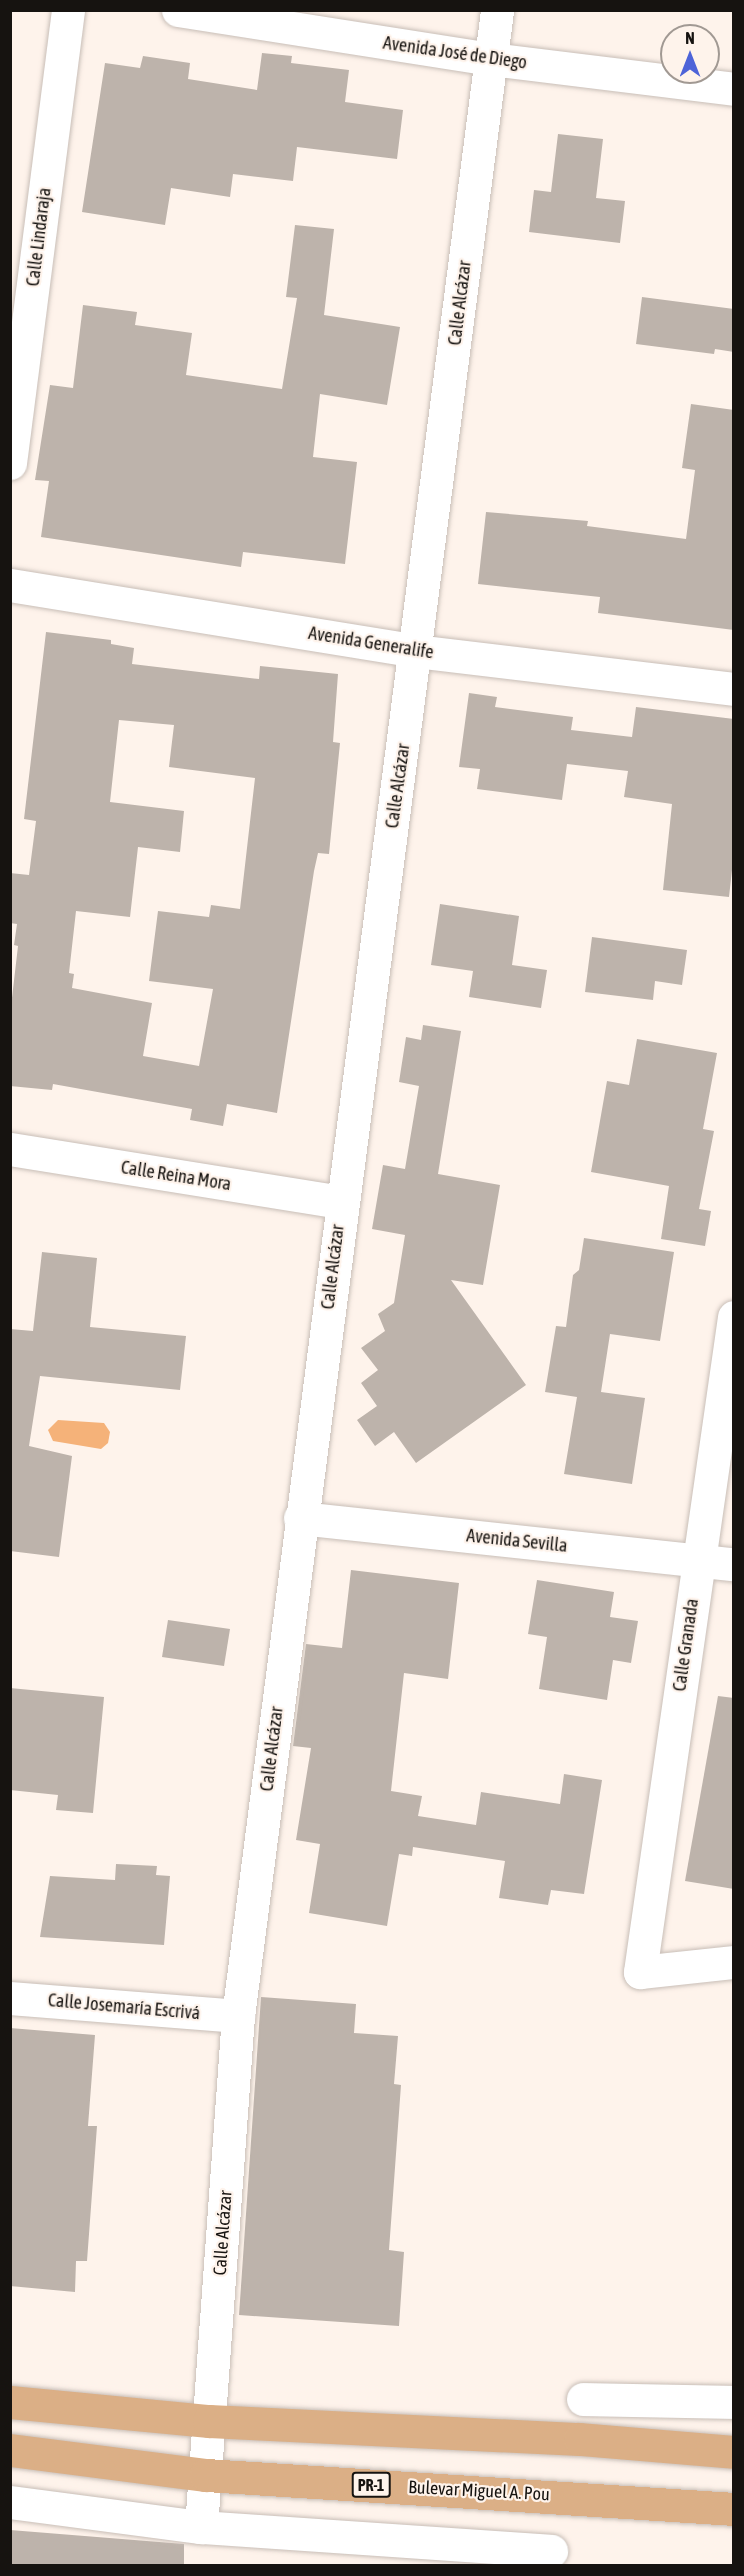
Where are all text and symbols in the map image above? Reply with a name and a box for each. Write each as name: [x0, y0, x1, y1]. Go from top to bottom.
north arrow: [660, 24, 720, 84]
text: N: [685, 29, 695, 47]
street label: Avenida José de Diego: [382, 32, 528, 74]
street label: Calle Lindaraja: [22, 187, 56, 287]
street label: Calle Alcázar: [444, 259, 476, 347]
street label: Avenida Generalife: [307, 622, 435, 664]
street label: Calle Alcázar: [381, 742, 415, 830]
street label: Calle Reina Mora: [119, 1157, 233, 1195]
street label: Calle Alcázar: [317, 1223, 349, 1311]
street label: Avenida Sevilla: [465, 1525, 569, 1557]
street label: Calle Granada: [669, 1597, 703, 1693]
street label: Calle Alcázar: [256, 1705, 288, 1793]
street label: Calle Josemaría Escrivá: [47, 1990, 201, 2024]
street label: Calle Alcázar: [209, 2190, 237, 2276]
road number: PR-1: [352, 2472, 391, 2498]
street label: Bulevar Miguel A. Pou: [408, 2477, 550, 2505]

